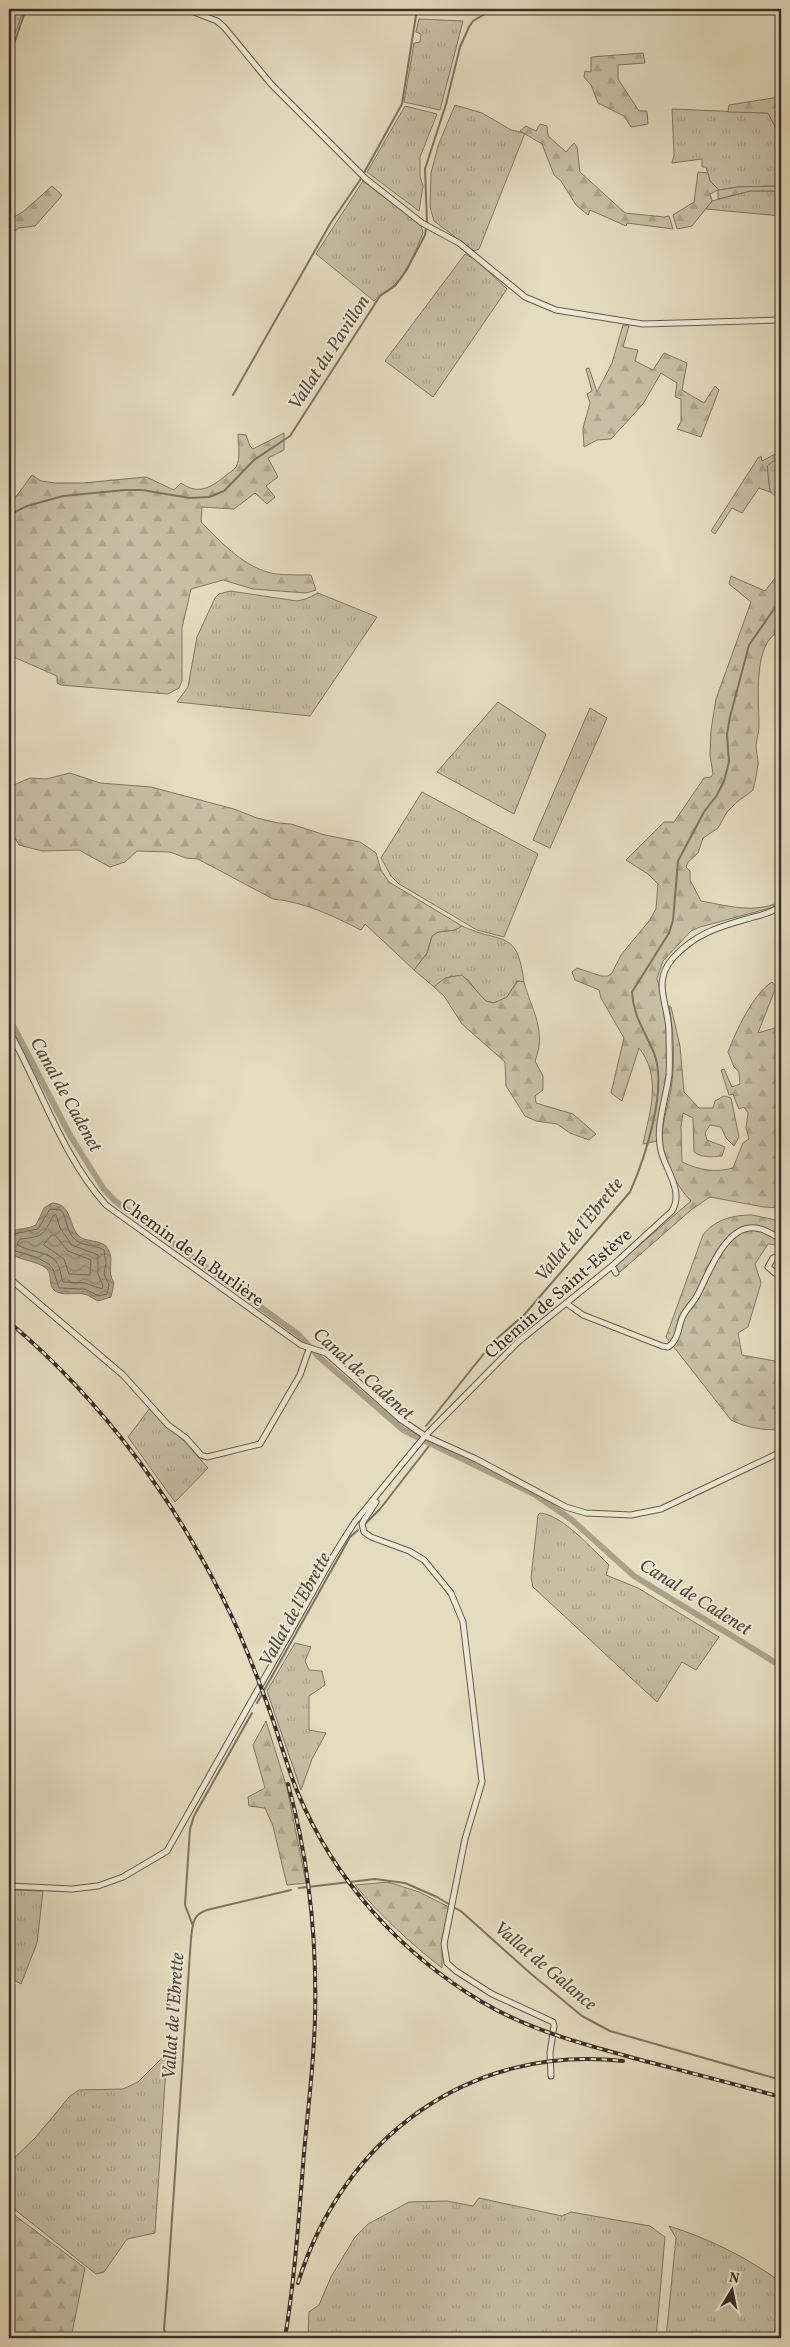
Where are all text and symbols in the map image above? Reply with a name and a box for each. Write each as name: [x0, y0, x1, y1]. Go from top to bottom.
water label: Vallat du Pavillon: [283, 290, 377, 416]
water label: Canal de Cadenet: [23, 1033, 108, 1158]
water label: Vallat de l'Ebrette: [529, 1173, 630, 1288]
street label: Chemin de la Burlière: [115, 1193, 269, 1314]
street label: Chemin de Saint-Estève: [480, 1223, 638, 1365]
water label: Canal de Cadenet: [307, 1322, 419, 1427]
water label: Vallat de l'Ebrette: [254, 1548, 338, 1672]
water label: Canal de Cadenet: [634, 1553, 757, 1643]
water label: Vallat de Galance: [488, 1916, 602, 2017]
water label: Vallat de l'Ebrette: [157, 1952, 191, 2081]
north arrow: [708, 2264, 758, 2314]
text: N: [727, 2268, 741, 2289]

